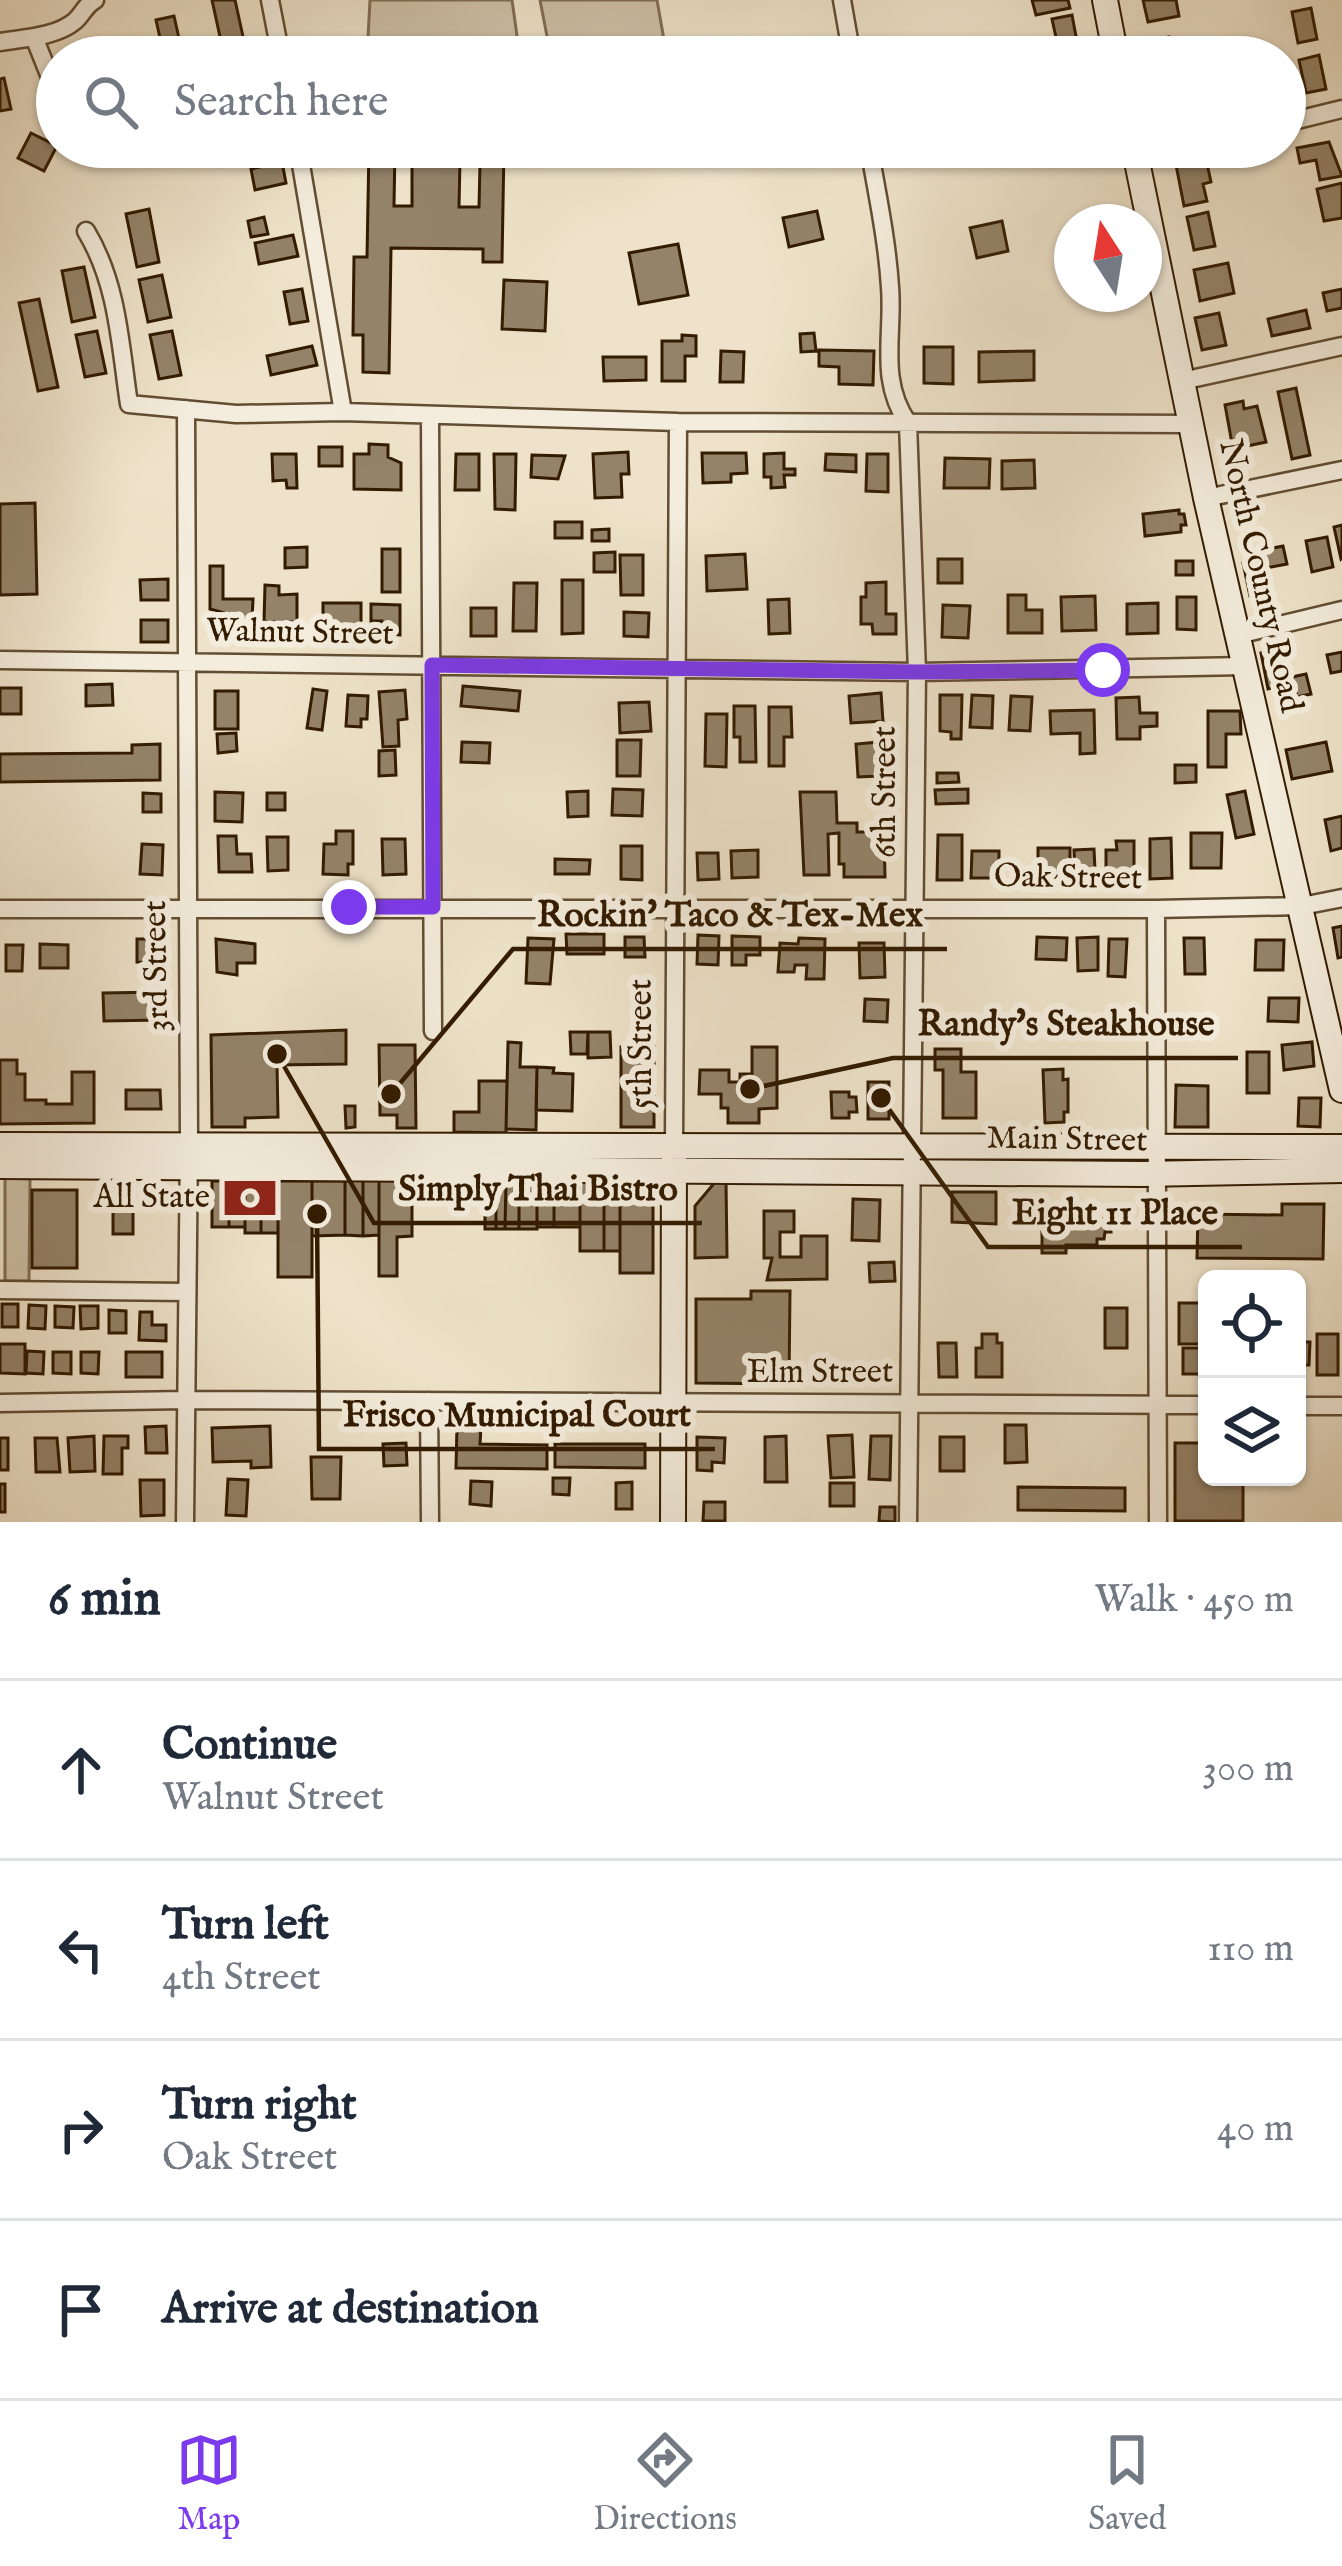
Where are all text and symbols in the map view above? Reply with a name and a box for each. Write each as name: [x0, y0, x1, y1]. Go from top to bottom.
search box: [36, 36, 1306, 168]
icon: search: [78, 69, 144, 135]
text: Search here: [174, 74, 388, 131]
north arrow: [1054, 204, 1162, 312]
street label: North County Road: [1208, 435, 1312, 717]
street label: Walnut Street: [206, 610, 394, 656]
route start: [1076, 643, 1130, 697]
street label: 6th Street: [865, 726, 907, 858]
street label: Oak Street: [993, 856, 1143, 900]
callout: Rockin' Taco & Tex-Mex: [513, 877, 947, 949]
route end: [322, 880, 376, 934]
text: Rockin' Taco & Tex-Mex: [537, 893, 923, 939]
street label: 3rd Street: [135, 900, 179, 1032]
street label: 5th Street: [621, 979, 663, 1109]
callout: Randy's Steakhouse: [893, 986, 1238, 1058]
text: Randy's Steakhouse: [917, 1002, 1215, 1048]
street label: Main Street: [986, 1118, 1148, 1162]
callout: Simply Thai Bistro: [374, 1151, 702, 1223]
text: Simply Thai Bistro: [398, 1167, 678, 1213]
bank icon: All State: [221, 1169, 279, 1227]
callout: Eight 11 Place: [988, 1175, 1242, 1247]
place label: All State: [92, 1177, 210, 1219]
text: Eight 11 Place: [1012, 1191, 1219, 1237]
map controls: [1198, 1270, 1306, 1486]
button: locate: [1198, 1270, 1306, 1378]
street label: Elm Street: [747, 1352, 893, 1394]
callout: Frisco Municipal Court: [319, 1377, 715, 1449]
button: layers: [1198, 1378, 1306, 1486]
text: Frisco Municipal Court: [343, 1393, 692, 1439]
text: 6 min: [48, 1568, 161, 1633]
text: Walk · 450 m: [1094, 1576, 1294, 1625]
text: Continue: [162, 1717, 337, 1774]
icon: ahead: [48, 1737, 114, 1803]
text: 300 m: [1202, 1745, 1294, 1794]
text: Walnut Street: [162, 1774, 384, 1823]
text: Turn left: [162, 1897, 329, 1954]
icon: left: [48, 1917, 114, 1983]
text: 110 m: [1207, 1925, 1294, 1974]
text: 4th Street: [162, 1954, 321, 2003]
text: Turn right: [162, 2077, 357, 2134]
icon: right: [48, 2097, 114, 2163]
text: 40 m: [1217, 2105, 1294, 2154]
text: Oak Street: [162, 2134, 337, 2183]
icon: arrive: [48, 2277, 114, 2343]
text: Arrive at destination: [162, 2281, 539, 2338]
tab: Map: [176, 2427, 242, 2541]
tab: Directions: [593, 2427, 737, 2541]
tab: Saved: [1088, 2427, 1166, 2541]

